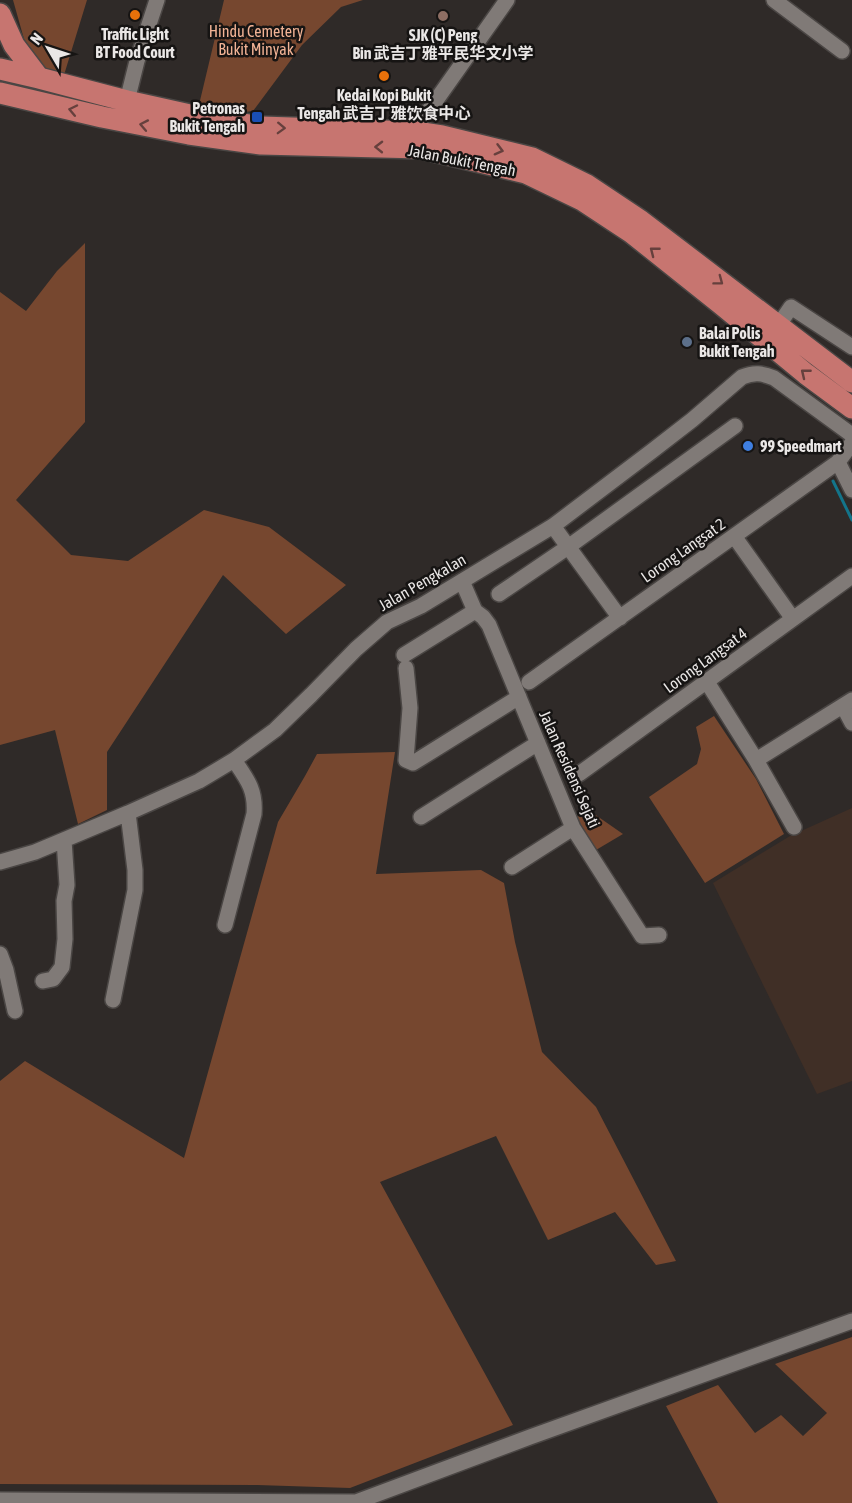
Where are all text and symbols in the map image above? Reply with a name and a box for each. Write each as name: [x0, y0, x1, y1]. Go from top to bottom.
marker: Traffic Light BT Food Court: [128, 8, 142, 22]
marker: SJK (C) Peng Bin 武吉丁雅平民华文小学: [436, 9, 450, 23]
north arrow: [18, 18, 78, 78]
park label: Hindu Cemetery Bukit Minyak: [209, 22, 304, 59]
place label: Traffic Light BT Food Court: [95, 25, 175, 61]
place label: SJK (C) Peng Bin 武吉丁雅平民华文小学: [352, 26, 534, 62]
text: N: [26, 29, 46, 48]
marker: Kedai Kopi Bukit Tengah 武吉丁雅饮食中心: [377, 69, 391, 83]
place label: Kedai Kopi Bukit Tengah 武吉丁雅饮食中心: [297, 86, 471, 122]
place label: Petronas Bukit Tengah: [169, 99, 245, 135]
one-way arrow: [68, 105, 78, 118]
marker: Petronas Bukit Tengah: [250, 110, 264, 124]
one-way arrow: [139, 119, 149, 132]
one-way arrow: [276, 122, 285, 134]
one-way arrow: [375, 141, 384, 153]
street label: Jalan Bukit Tengah: [406, 141, 517, 180]
one-way arrow: [494, 143, 504, 155]
one-way arrow: [649, 247, 660, 258]
one-way arrow: [712, 274, 723, 285]
place label: Balai Polis Bukit Tengah: [699, 324, 775, 360]
marker: Balai Polis Bukit Tengah: [680, 335, 694, 349]
one-way arrow: [801, 370, 812, 381]
place label: 99 Speedmart: [760, 437, 842, 455]
marker: 99 Speedmart: [741, 439, 755, 453]
street label: Lorong Langsat 2: [638, 514, 729, 586]
street label: Jalan Pengkalan: [375, 550, 469, 615]
street label: Lorong Langsat 4: [660, 624, 751, 697]
street label: Jalan Residensi Sejati: [535, 708, 604, 831]

